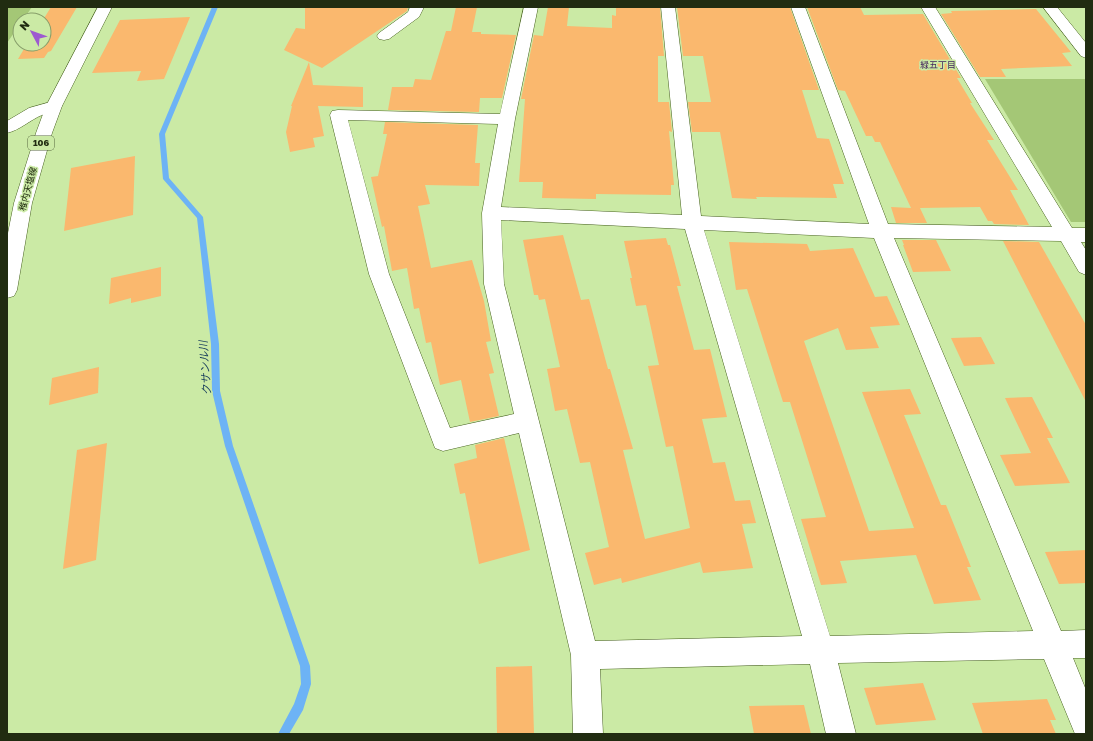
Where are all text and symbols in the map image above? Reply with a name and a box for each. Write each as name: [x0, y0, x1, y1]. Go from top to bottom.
north arrow: [12, 12, 52, 52]
text: N: [16, 18, 32, 33]
district label: 緑五丁目: [920, 59, 956, 70]
road number: 106: [28, 136, 54, 150]
street label: 稚内天塩線: [16, 165, 39, 212]
water label: クサンル川: [196, 339, 213, 396]

